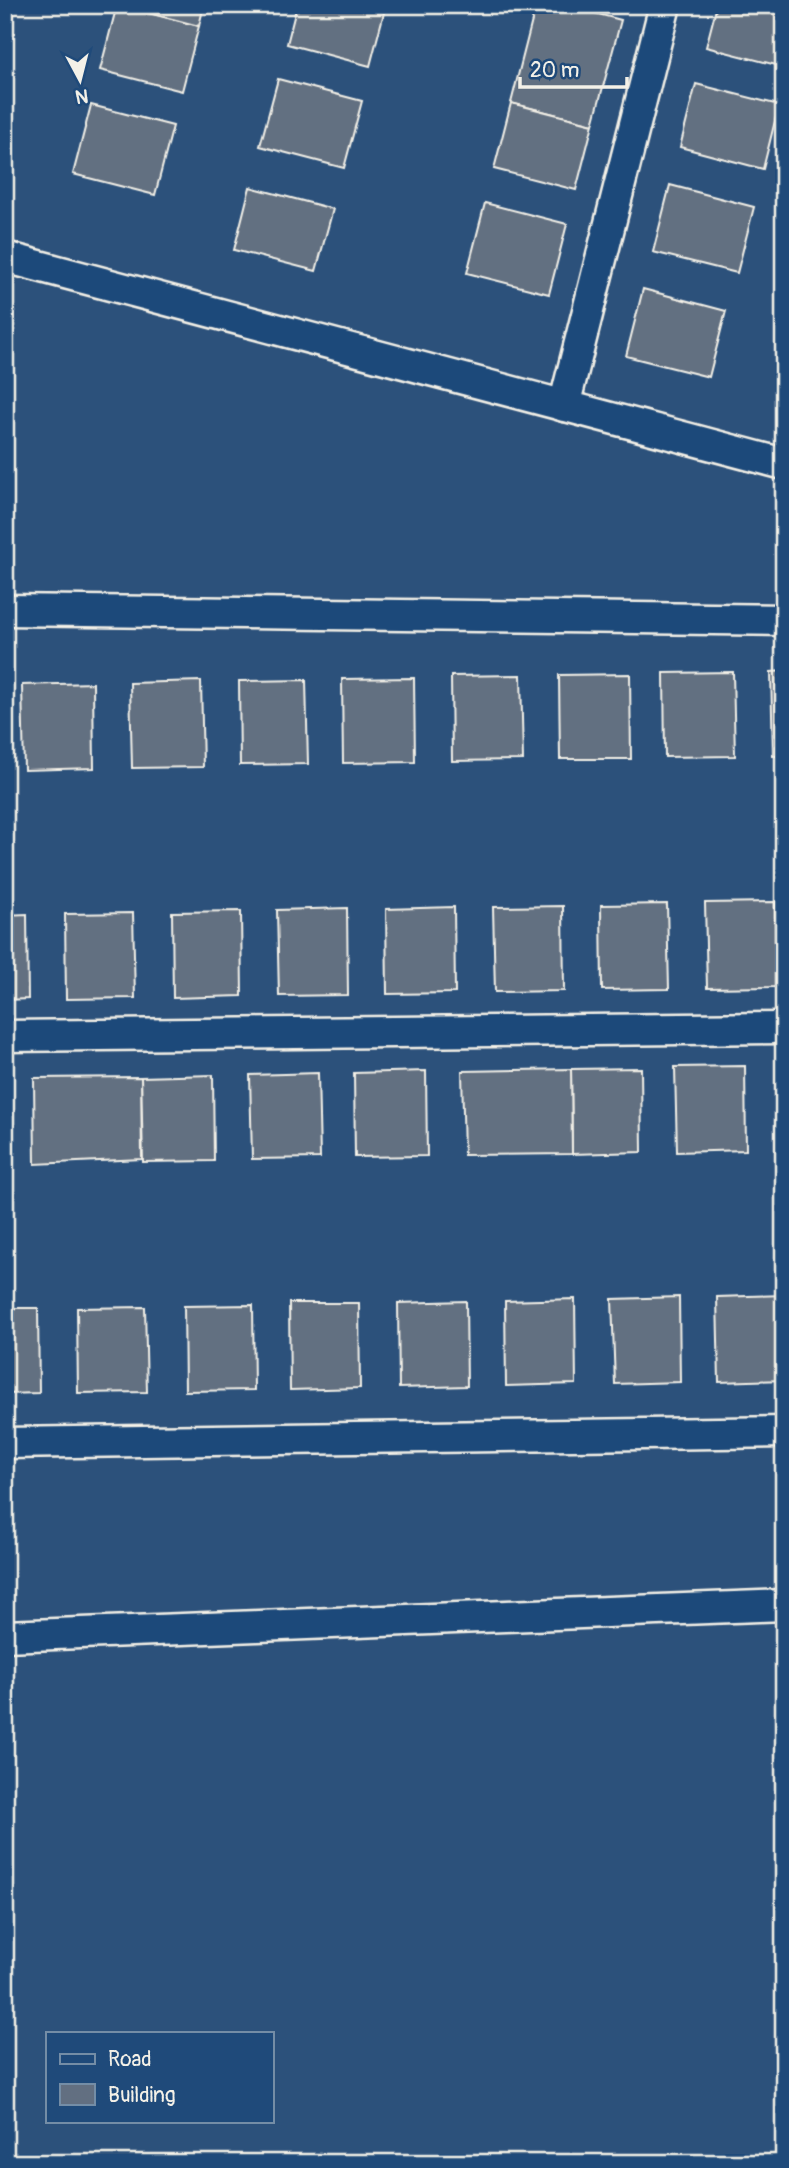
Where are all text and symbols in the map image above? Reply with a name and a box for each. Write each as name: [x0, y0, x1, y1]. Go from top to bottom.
north arrow: [46, 46, 116, 116]
scale bar: [520, 46, 626, 90]
text: 20 m: [530, 57, 579, 84]
text: N: [74, 83, 90, 109]
legend: [46, 2032, 273, 2122]
text: Road: [108, 2046, 152, 2073]
text: Building: [108, 2082, 175, 2109]

